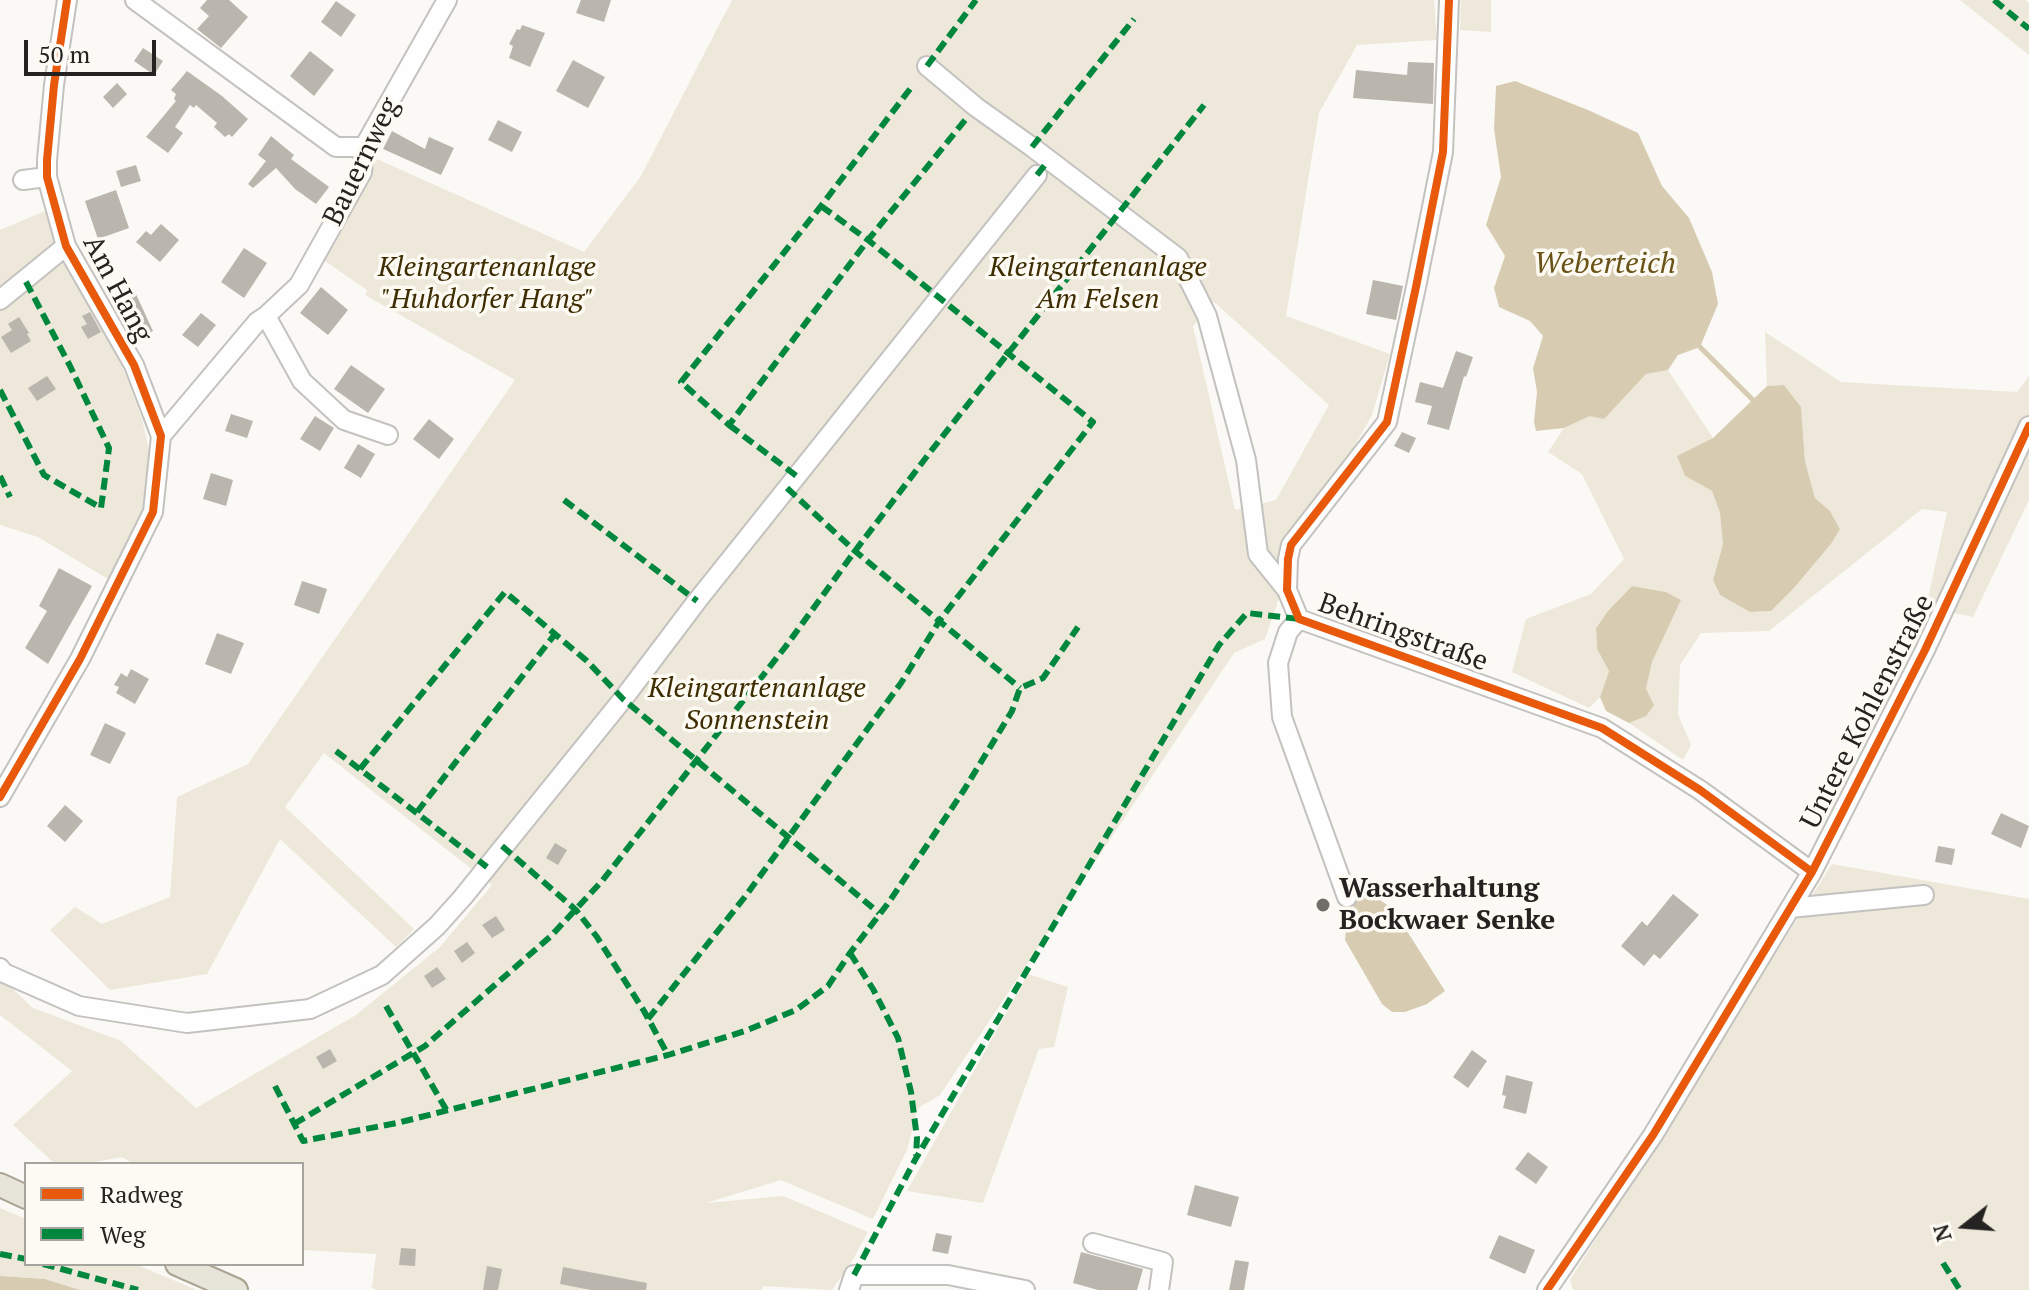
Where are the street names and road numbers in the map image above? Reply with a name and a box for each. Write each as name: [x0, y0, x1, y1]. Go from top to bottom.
street label: Bauernweg: [317, 93, 407, 231]
street label: Am Hang: [75, 230, 159, 348]
street label: Behringstraße: [1314, 587, 1492, 679]
street label: Untere Kohlenstraße: [1794, 589, 1942, 835]

